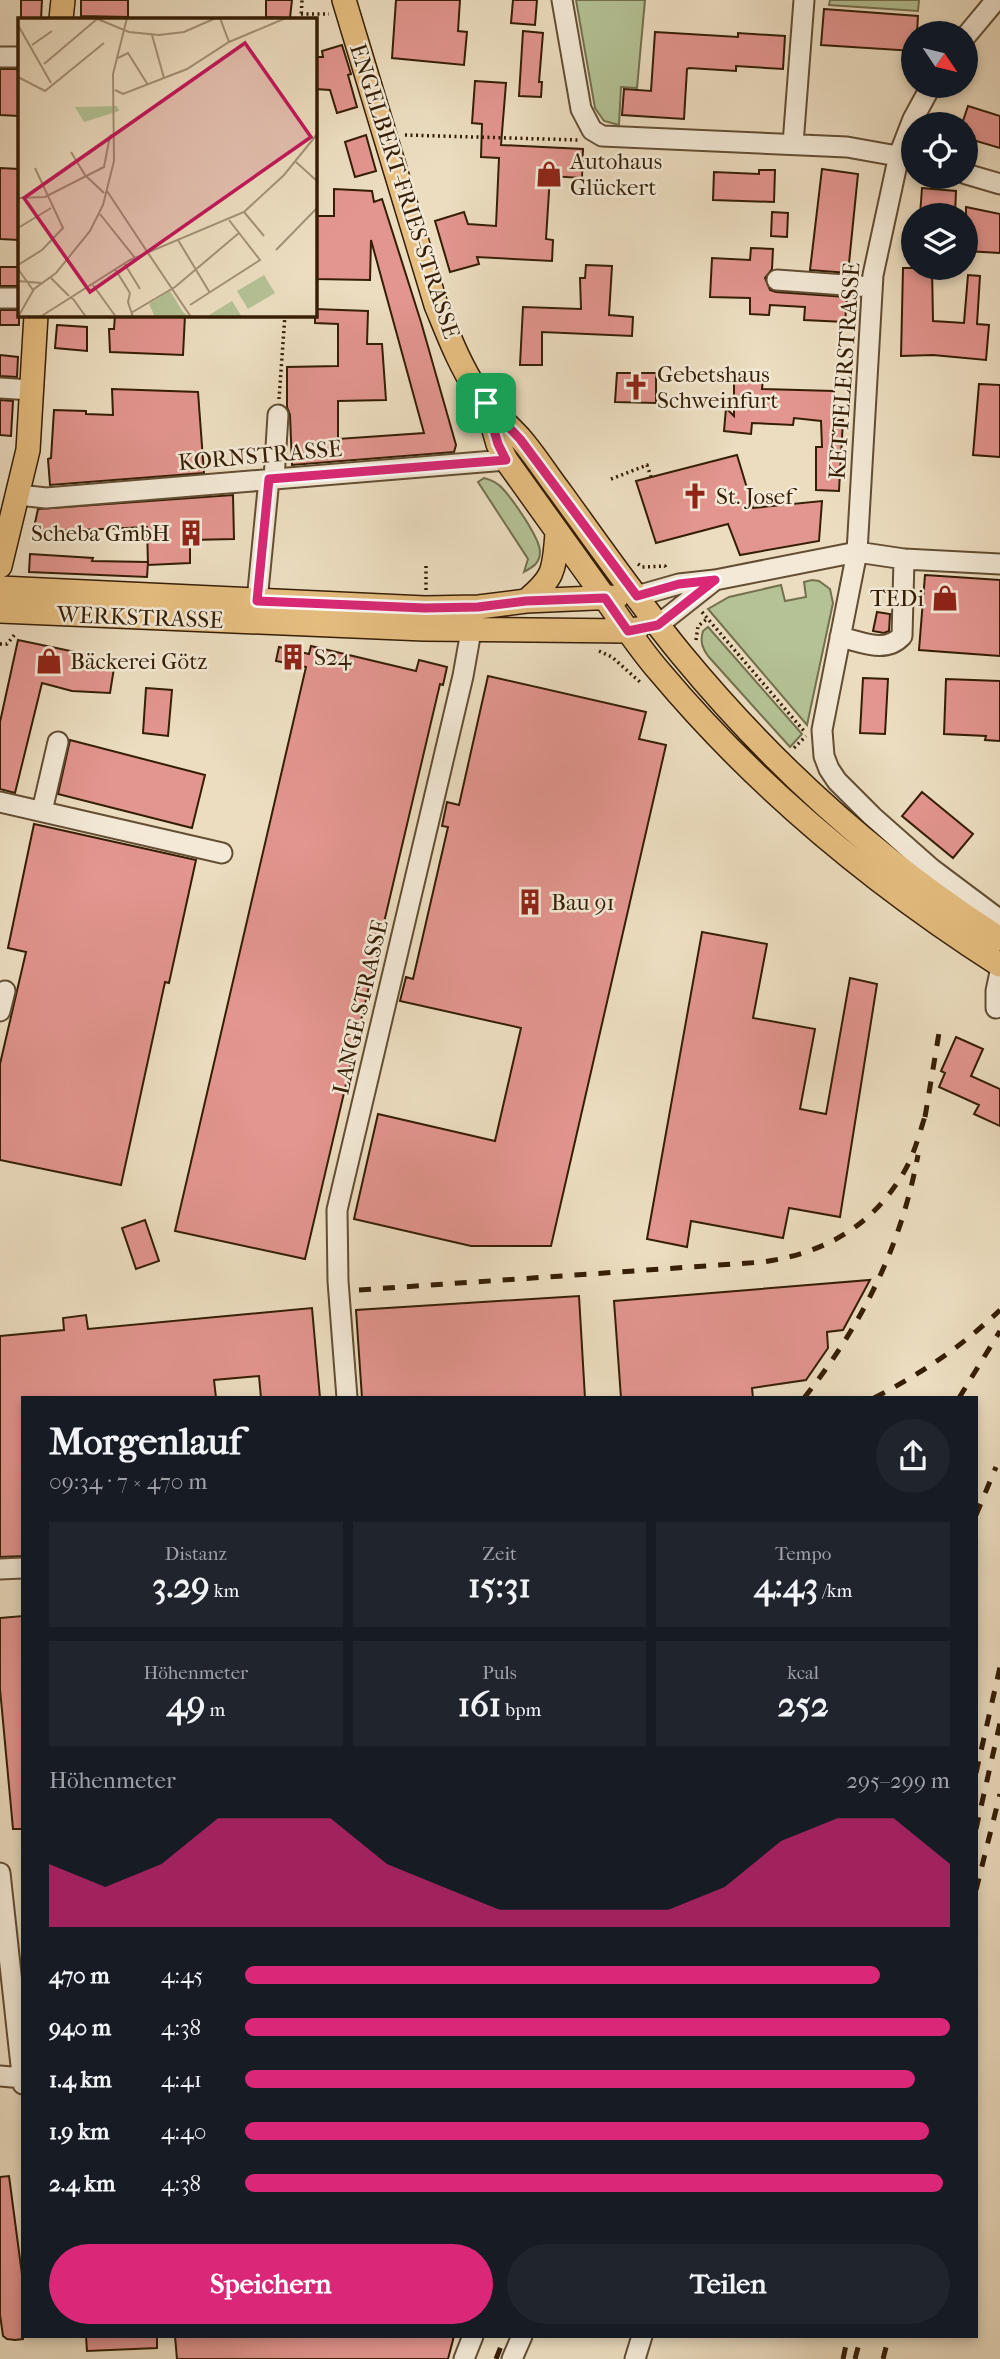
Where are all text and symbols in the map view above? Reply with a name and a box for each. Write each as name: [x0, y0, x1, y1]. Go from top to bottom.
inset map: [18, 18, 317, 317]
north arrow: [901, 21, 978, 98]
map controls: [901, 21, 978, 280]
street label: ENGELBERT-FRIES-STRASSE: [344, 40, 465, 342]
button: locate: [901, 112, 978, 189]
place label: Autohaus Glückert: [569, 148, 662, 201]
shop icon: Autohaus Glückert: [534, 159, 564, 189]
button: layers: [901, 203, 978, 280]
street label: KETTELERSTRASSE: [823, 262, 866, 481]
place label: Gebetshaus Schweinfurt: [657, 361, 778, 414]
church icon: Gebetshaus Schweinfurt: [621, 372, 651, 402]
pin: [456, 373, 516, 433]
icon: arrive: [467, 384, 505, 422]
street label: KORNSTRASSE: [177, 435, 343, 476]
church icon: St. Josef: [680, 481, 710, 511]
place label: St. Josef: [716, 483, 797, 510]
building icon: Scheba GmbH: [176, 518, 206, 548]
place label: Scheba GmbH: [31, 520, 170, 547]
shop icon: TEDi: [930, 583, 960, 613]
place label: TEDi: [870, 585, 924, 612]
street label: WERKSTRASSE: [55, 601, 224, 634]
building icon: S24: [278, 642, 308, 672]
place label: S24: [314, 644, 353, 671]
shop icon: Bäckerei Götz: [34, 646, 64, 676]
place label: Bäckerei Götz: [70, 648, 208, 675]
building icon: Bau 91: [515, 887, 545, 917]
place label: Bau 91: [551, 889, 615, 916]
street label: LANGE STRASSE: [327, 917, 394, 1097]
text: Morgenlauf: [49, 1419, 242, 1464]
button: share: [876, 1419, 950, 1493]
text: 09:34 · 7 × 470 m: [49, 1468, 207, 1495]
text: Distanz: [165, 1543, 227, 1565]
text: Zeit: [482, 1543, 517, 1565]
text: Tempo: [775, 1543, 831, 1565]
text: 3.29: [152, 1565, 210, 1606]
text: 15:31: [468, 1565, 531, 1606]
text: 4:43: [754, 1565, 818, 1606]
text: km: [210, 1580, 239, 1602]
text: /km: [818, 1580, 852, 1602]
text: Höhenmeter: [144, 1662, 248, 1684]
text: Puls: [482, 1662, 517, 1684]
text: kcal: [787, 1662, 819, 1684]
text: 49: [166, 1684, 205, 1725]
text: 161: [458, 1684, 501, 1725]
text: 252: [778, 1684, 829, 1725]
text: m: [205, 1699, 225, 1721]
text: bpm: [501, 1699, 541, 1721]
text: Höhenmeter: [49, 1767, 176, 1794]
text: 295–299 m: [846, 1767, 950, 1794]
text: 470 m: [49, 1962, 110, 1989]
text: 4:45: [161, 1962, 203, 1989]
text: 940 m: [49, 2014, 111, 2041]
text: 4:38: [161, 2014, 201, 2041]
text: 1.4 km: [49, 2066, 112, 2093]
text: 4:41: [161, 2066, 202, 2093]
text: 1.9 km: [49, 2118, 109, 2145]
text: 4:40: [161, 2118, 206, 2145]
text: 2.4 km: [49, 2170, 115, 2197]
text: 4:38: [161, 2170, 201, 2197]
button: Speichern: [49, 2244, 493, 2324]
button: Teilen: [507, 2244, 950, 2324]

